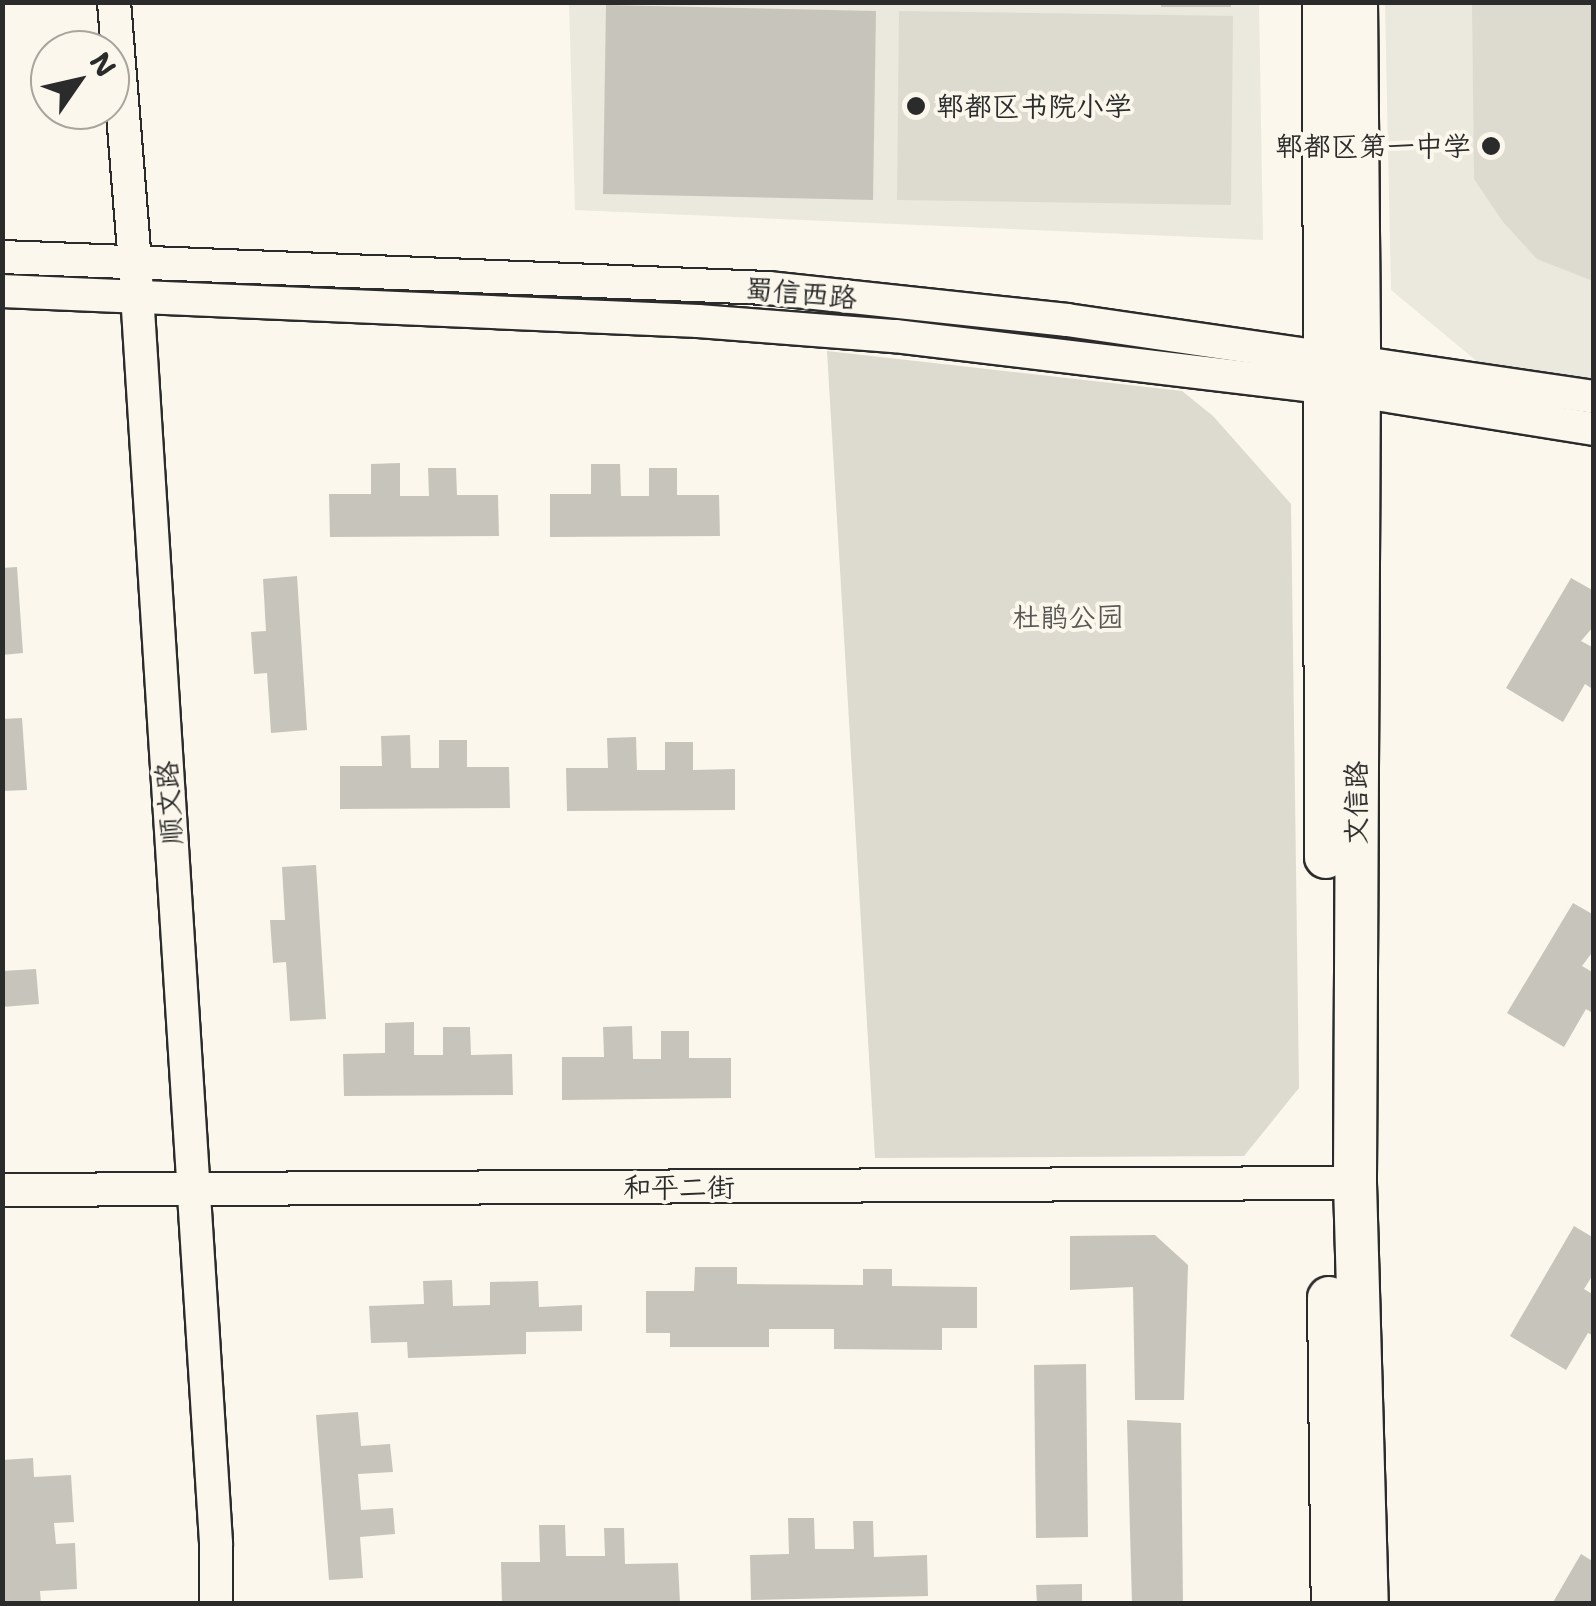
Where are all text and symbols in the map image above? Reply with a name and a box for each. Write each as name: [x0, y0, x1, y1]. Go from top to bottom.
north arrow: [30, 30, 130, 130]
text: N: [81, 45, 125, 84]
place label: 郫都区书院小学: [936, 89, 1132, 123]
marker: 郫都区书院小学: [905, 95, 927, 117]
place label: 郫都区第一中学: [1275, 129, 1471, 163]
marker: 郫都区第一中学: [1480, 135, 1502, 157]
street label: 蜀信西路: [744, 271, 858, 315]
park label: 杜鹃公园: [1012, 600, 1124, 634]
street label: 顺文路: [149, 760, 189, 846]
street label: 文信路: [1339, 761, 1373, 845]
street label: 和平二街: [623, 1170, 735, 1204]

